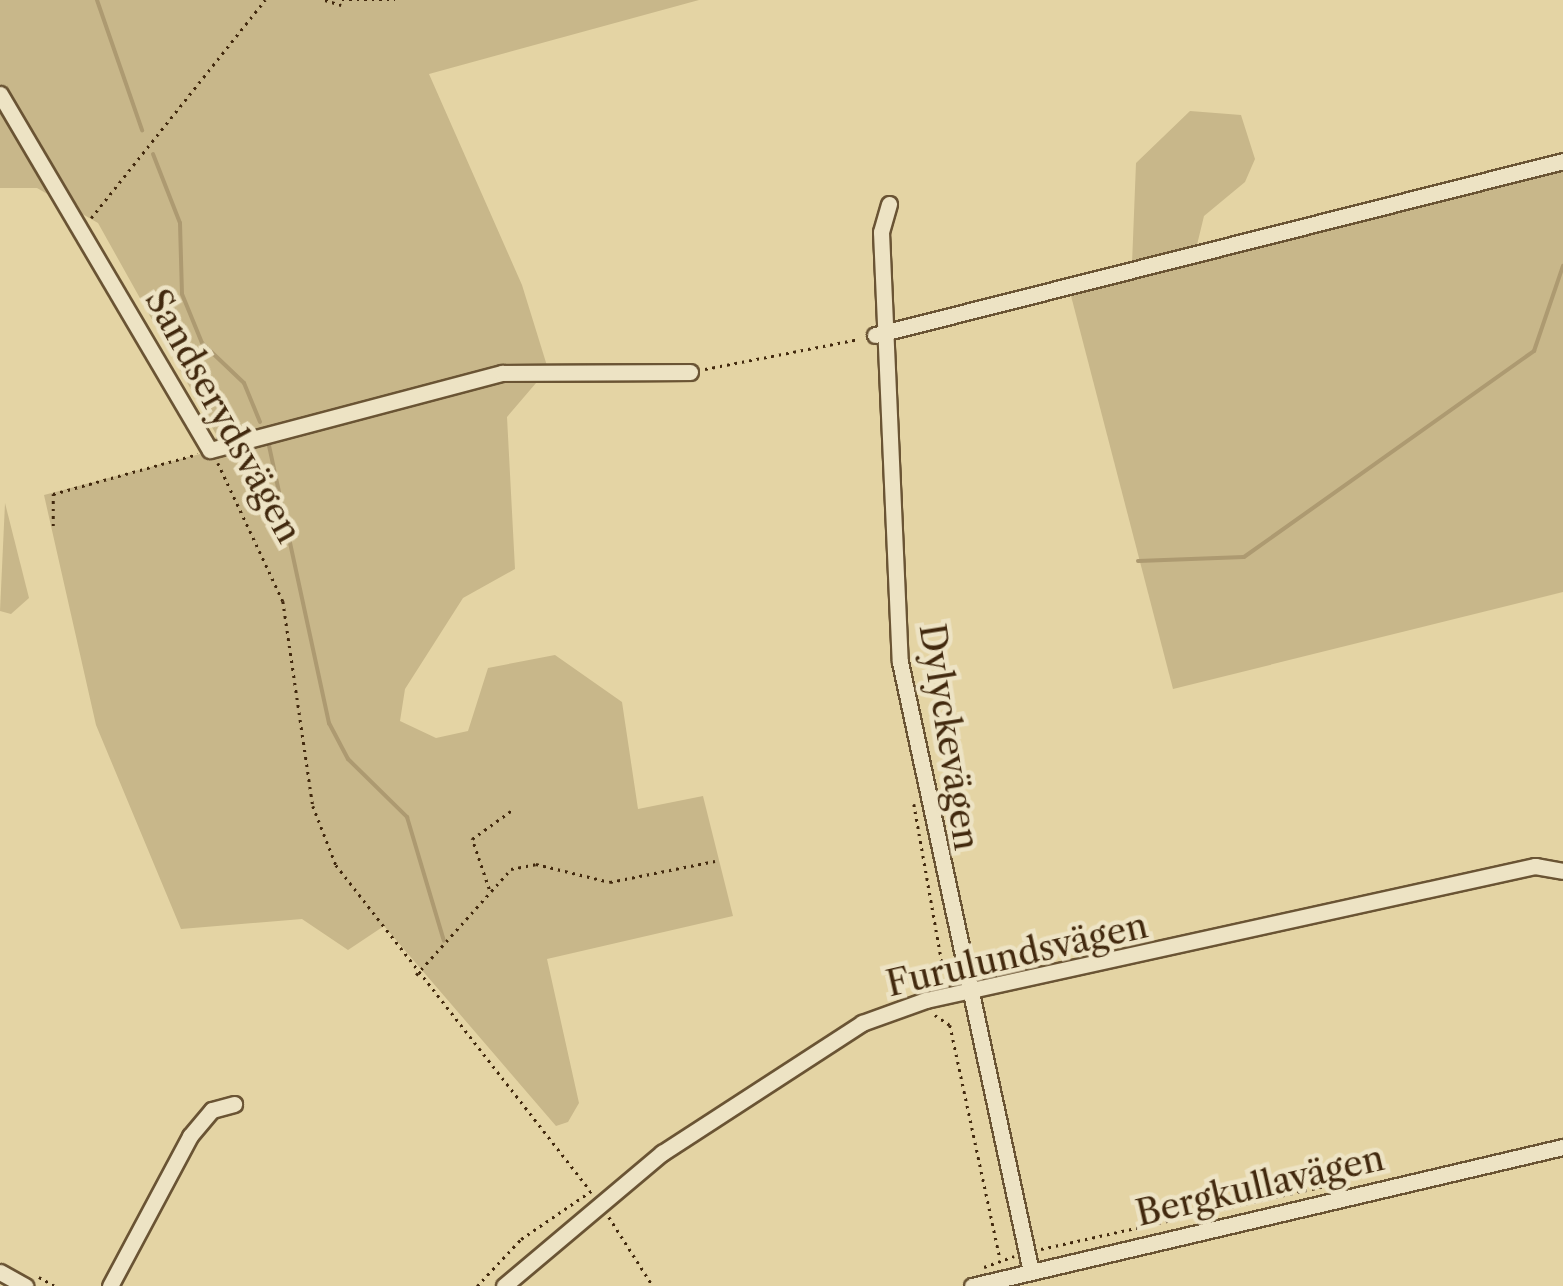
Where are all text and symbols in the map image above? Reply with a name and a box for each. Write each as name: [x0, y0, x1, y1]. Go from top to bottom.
street label: Sandserydsvägen: [136, 282, 310, 550]
street label: Dylyckevägen: [910, 621, 988, 853]
street label: Furulundsvägen: [882, 905, 1152, 1005]
street label: Bergkullavägen: [1132, 1137, 1388, 1235]

